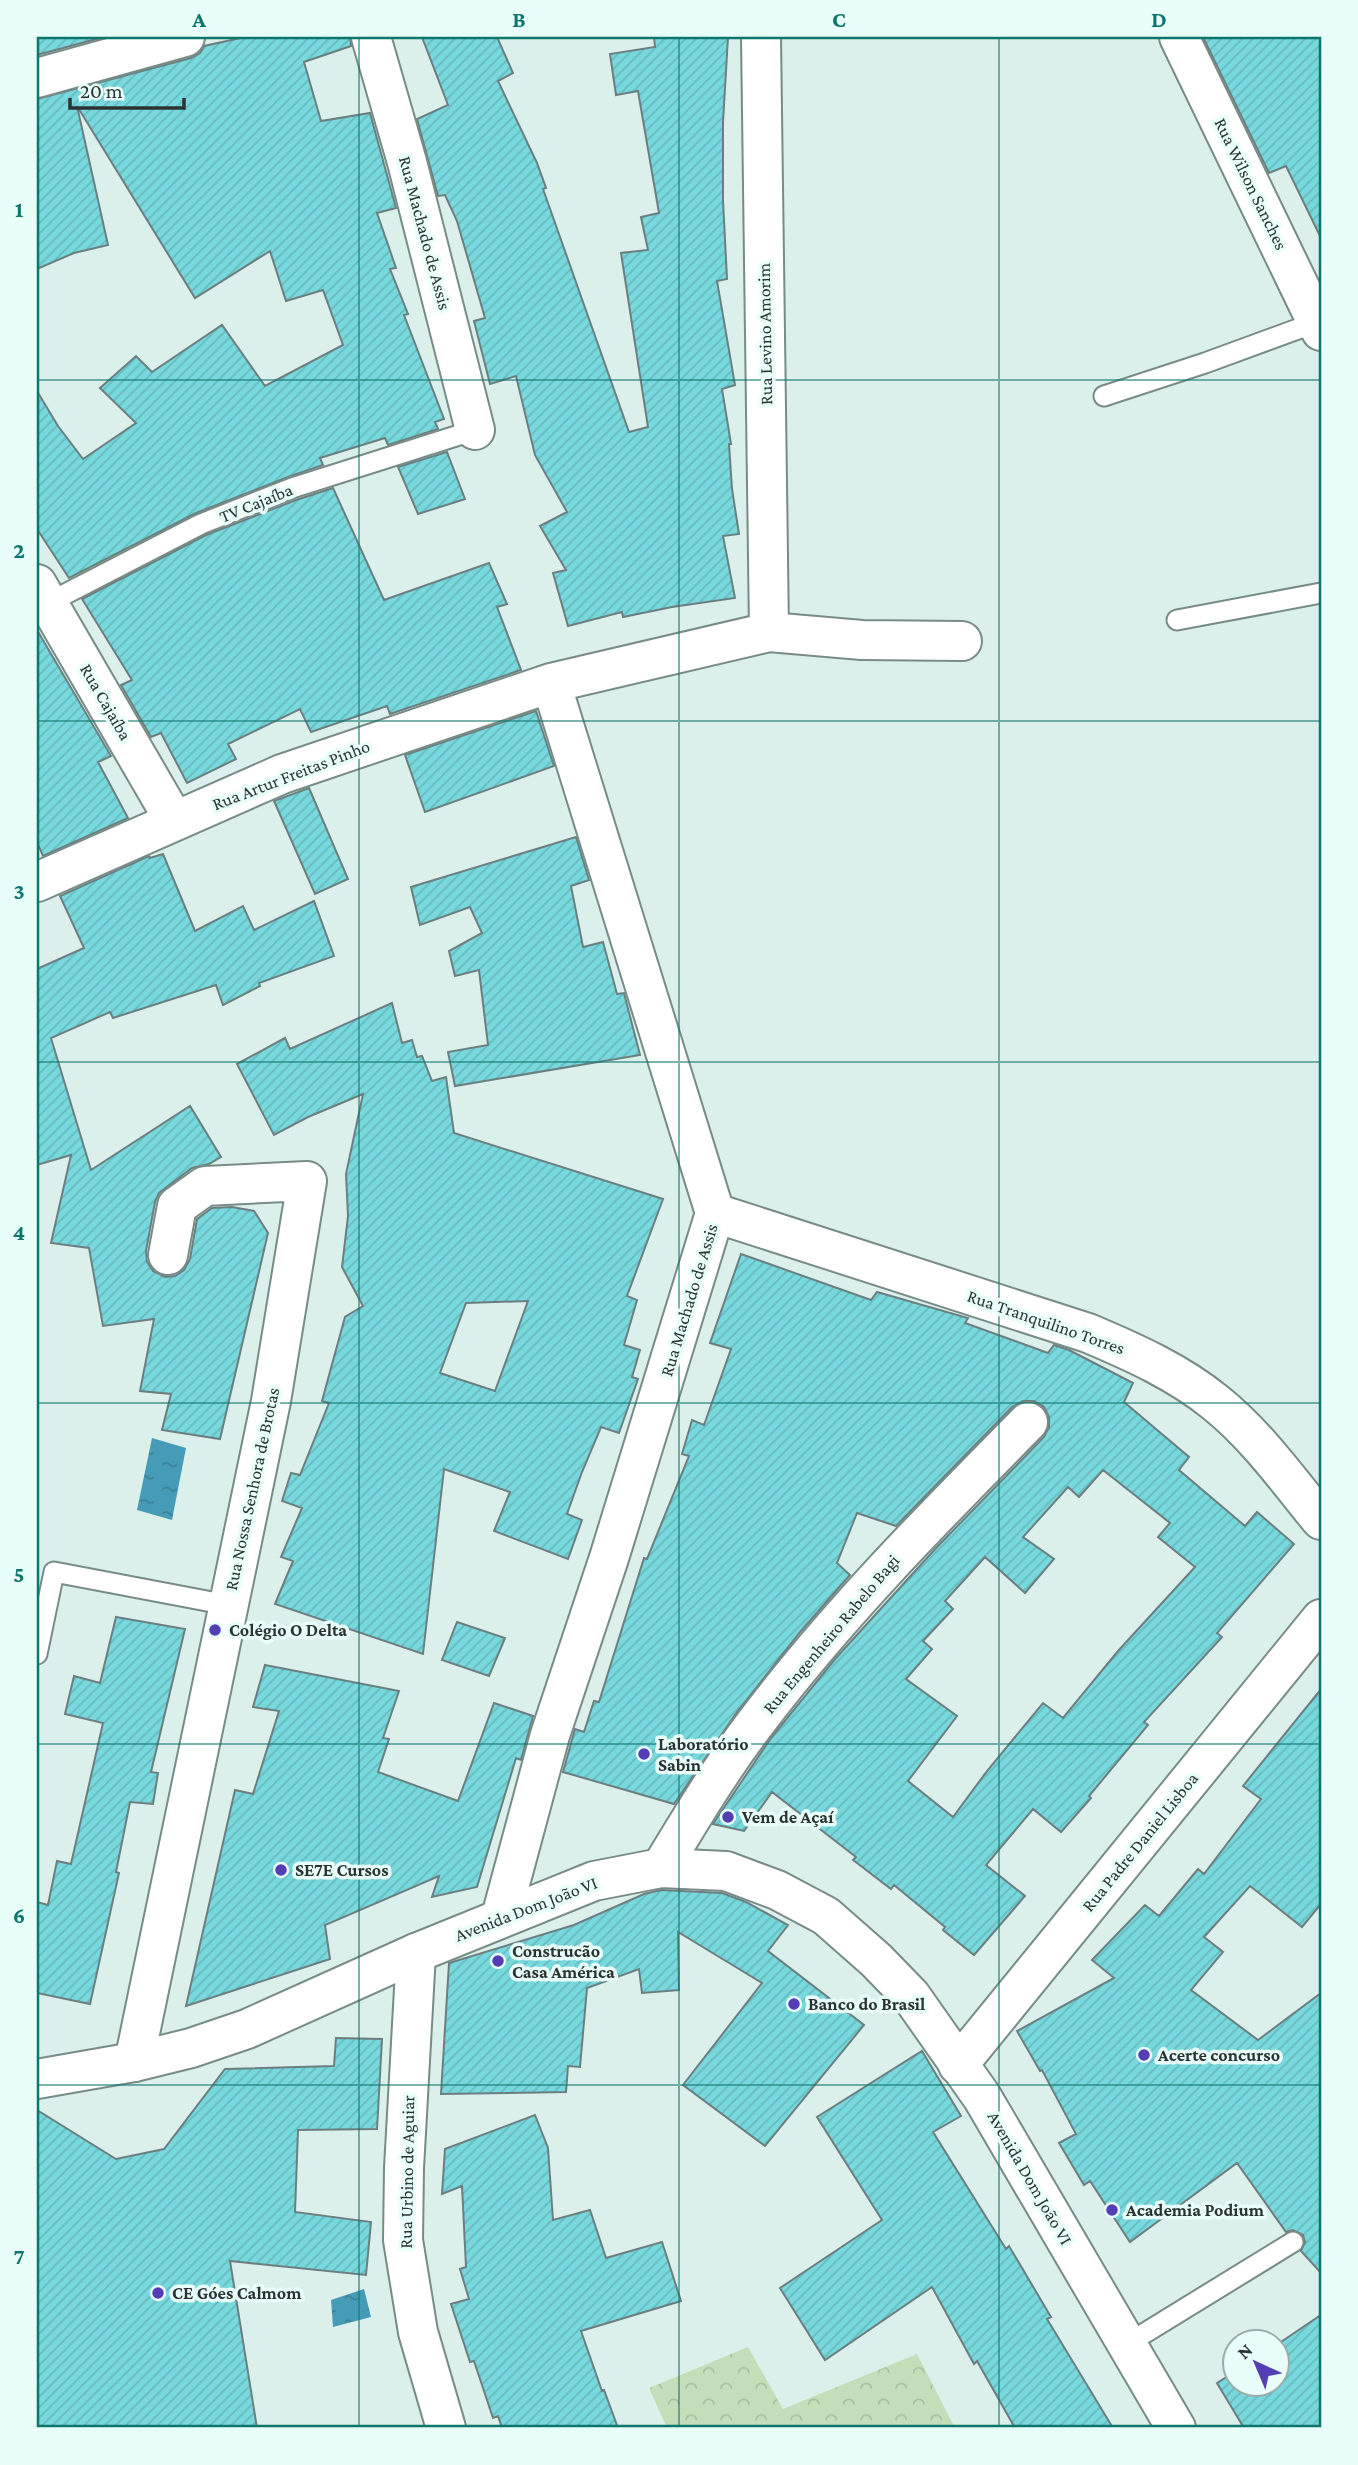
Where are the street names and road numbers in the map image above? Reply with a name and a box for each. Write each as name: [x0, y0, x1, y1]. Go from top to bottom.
street label: Rua Wilson Sanches: [1210, 115, 1292, 253]
street label: Rua Machado de Assis: [395, 154, 455, 312]
street label: Rua Levino Amorim: [754, 262, 776, 405]
street label: TV Cajaíba: [216, 479, 296, 528]
street label: Rua Cajaíba: [75, 660, 136, 744]
street label: Rua Artur Freitas Pinho: [209, 736, 373, 814]
street label: Rua Machado de Assis: [656, 1221, 722, 1379]
street label: Rua Tranquilino Torres: [965, 1286, 1127, 1358]
street label: Rua Nossa Senhora de Brotas: [221, 1386, 283, 1592]
street label: Rua Engenheiro Rabelo Bagi: [759, 1550, 904, 1717]
street label: Rua Padre Daniel Lisboa: [1078, 1769, 1202, 1915]
street label: Avenida Dom João VI: [452, 1873, 600, 1945]
street label: Rua Urbino de Aguiar: [396, 2094, 418, 2249]
street label: Avenida Dom João VI: [984, 2108, 1076, 2248]

